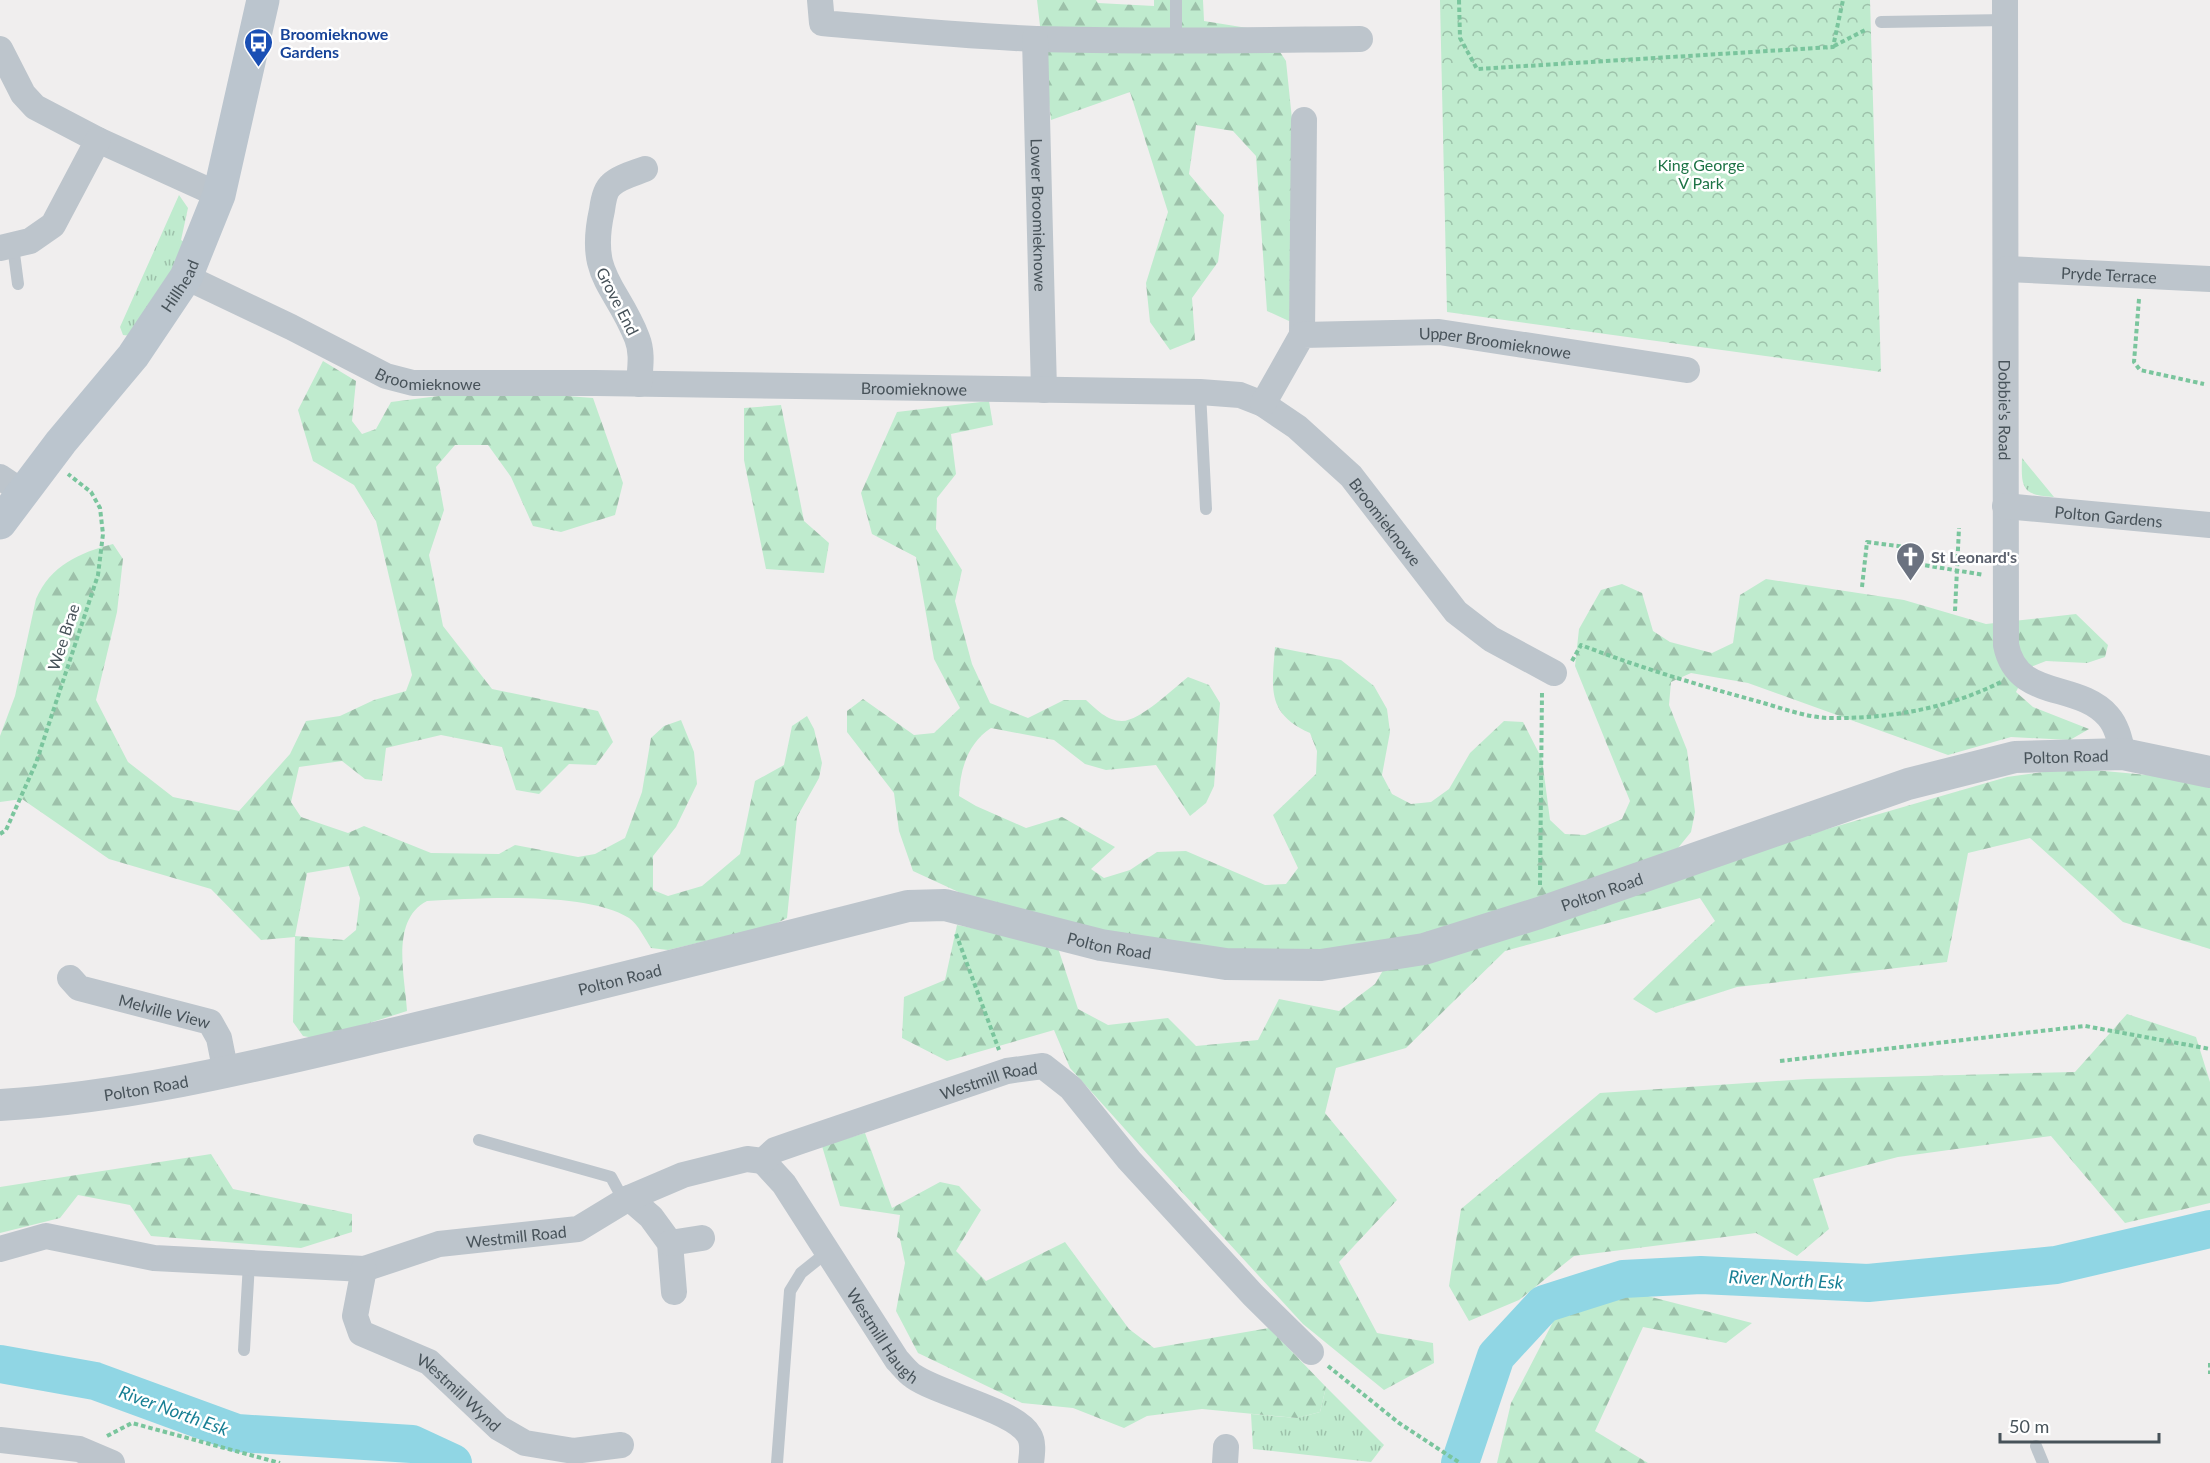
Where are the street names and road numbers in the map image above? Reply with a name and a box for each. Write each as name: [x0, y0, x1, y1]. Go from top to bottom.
street label: Lower Broomieknowe: [1028, 138, 1051, 292]
street label: Hillhead: [156, 257, 202, 315]
street label: Pryde Terrace: [2061, 262, 2157, 286]
street label: Grove End: [593, 264, 643, 338]
street label: Upper Broomieknowe: [1419, 322, 1572, 362]
street label: Dobbie's Road: [1996, 360, 2015, 460]
street label: Broomieknowe: [372, 363, 481, 393]
street label: Broomieknowe: [861, 377, 967, 398]
street label: Broomieknowe: [1346, 473, 1426, 569]
street label: Polton Gardens: [2054, 501, 2163, 530]
street label: Wee Brae: [43, 601, 83, 673]
street label: Polton Road: [2023, 745, 2109, 766]
street label: Polton Road: [1558, 868, 1645, 914]
street label: Polton Road: [1065, 927, 1153, 962]
street label: Polton Road: [576, 959, 663, 998]
street label: Melville View: [117, 989, 213, 1031]
street label: Westmill Road: [937, 1057, 1039, 1103]
street label: Polton Road: [102, 1070, 190, 1104]
street label: Westmill Road: [465, 1221, 567, 1251]
street label: Westmill Haugh: [844, 1284, 922, 1387]
street label: Westmill Wynd: [415, 1349, 505, 1435]

